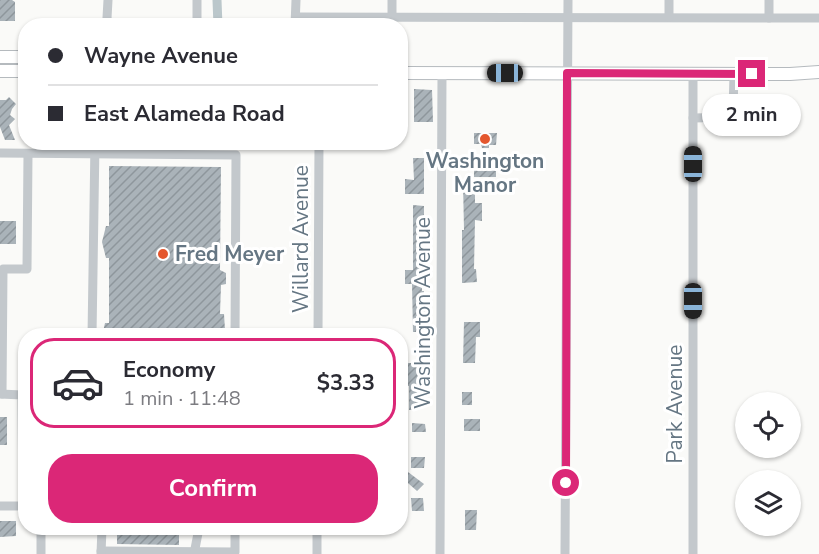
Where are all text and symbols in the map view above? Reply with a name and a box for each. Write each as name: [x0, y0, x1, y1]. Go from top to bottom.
text: Wayne Avenue: [84, 41, 238, 71]
route end: [738, 60, 765, 87]
car: [487, 64, 523, 82]
callout: 2 min: [702, 95, 801, 137]
text: East Alameda Road: [84, 99, 285, 129]
text: 2 min: [726, 101, 777, 128]
marker: Washington Manor: [478, 132, 492, 146]
car: [684, 146, 702, 182]
place label: Washington Manor: [426, 147, 544, 199]
street label: Willard Avenue: [287, 165, 315, 313]
street label: Washington Avenue: [409, 217, 437, 409]
place label: Fred Meyer: [175, 240, 285, 268]
marker: Fred Meyer: [156, 247, 170, 261]
car: [684, 283, 702, 319]
street label: Park Avenue: [661, 345, 689, 463]
text: Economy: [123, 355, 215, 385]
icon: car: [51, 356, 105, 410]
text: $3.33: [317, 368, 375, 398]
text: 1 min · 11:48: [123, 385, 241, 412]
map controls: [735, 392, 801, 536]
button: locate: [735, 392, 801, 458]
button: Confirm: [48, 454, 378, 523]
route start: [552, 469, 579, 496]
button: layers: [735, 470, 801, 536]

